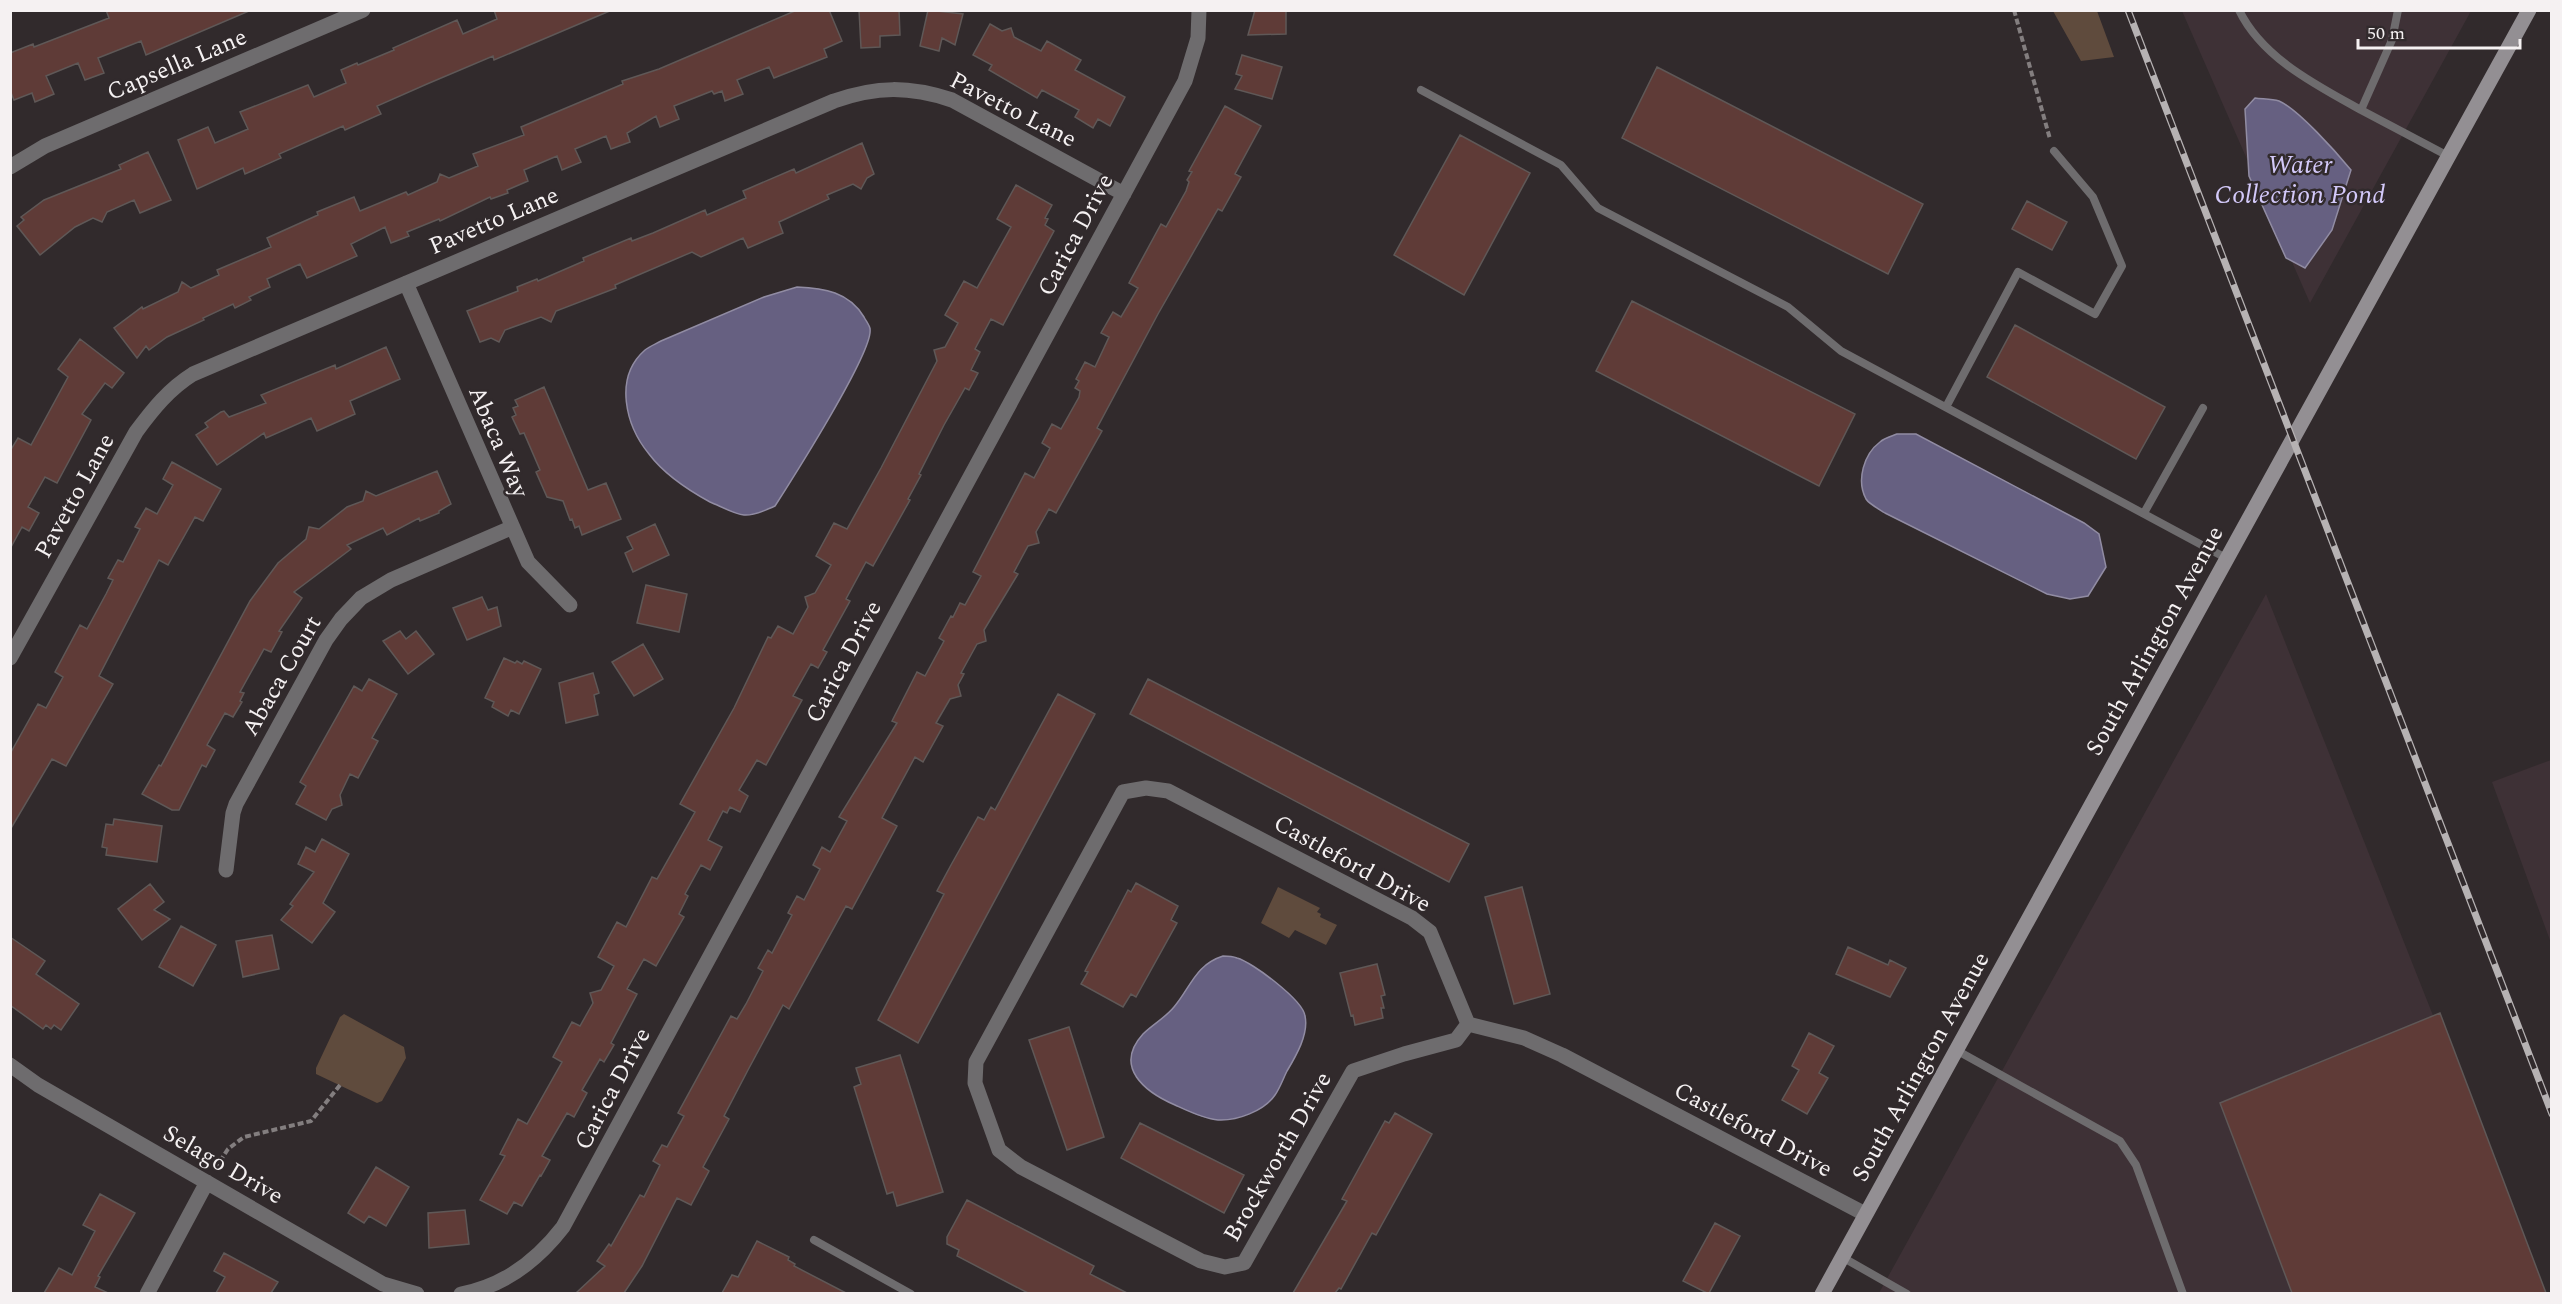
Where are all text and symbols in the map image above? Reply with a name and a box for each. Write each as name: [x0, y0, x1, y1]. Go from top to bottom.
scale bar: [2358, 12, 2520, 50]
street label: Capsella Lane: [101, 19, 253, 111]
text: 50 m: [2367, 20, 2405, 47]
street label: Pavetto Lane: [943, 63, 1083, 157]
water label: Water Collection Pond: [2214, 145, 2386, 215]
street label: Carica Drive: [1029, 167, 1123, 303]
street label: Pavetto Lane: [423, 177, 565, 265]
street label: Abaca Way: [458, 381, 538, 505]
street label: Pavetto Lane: [26, 427, 124, 565]
street label: South Arlington Avenue: [2077, 520, 2233, 762]
street label: Carica Drive: [797, 594, 891, 730]
street label: Abaca Court: [233, 609, 331, 743]
street label: Castleford Drive: [1267, 806, 1437, 922]
street label: South Arlington Avenue: [1843, 946, 1999, 1188]
street label: Carica Drive: [566, 1021, 660, 1157]
street label: Brockworth Drive: [1215, 1065, 1341, 1249]
street label: Castleford Drive: [1667, 1073, 1839, 1187]
street label: Selago Drive: [156, 1116, 290, 1214]

